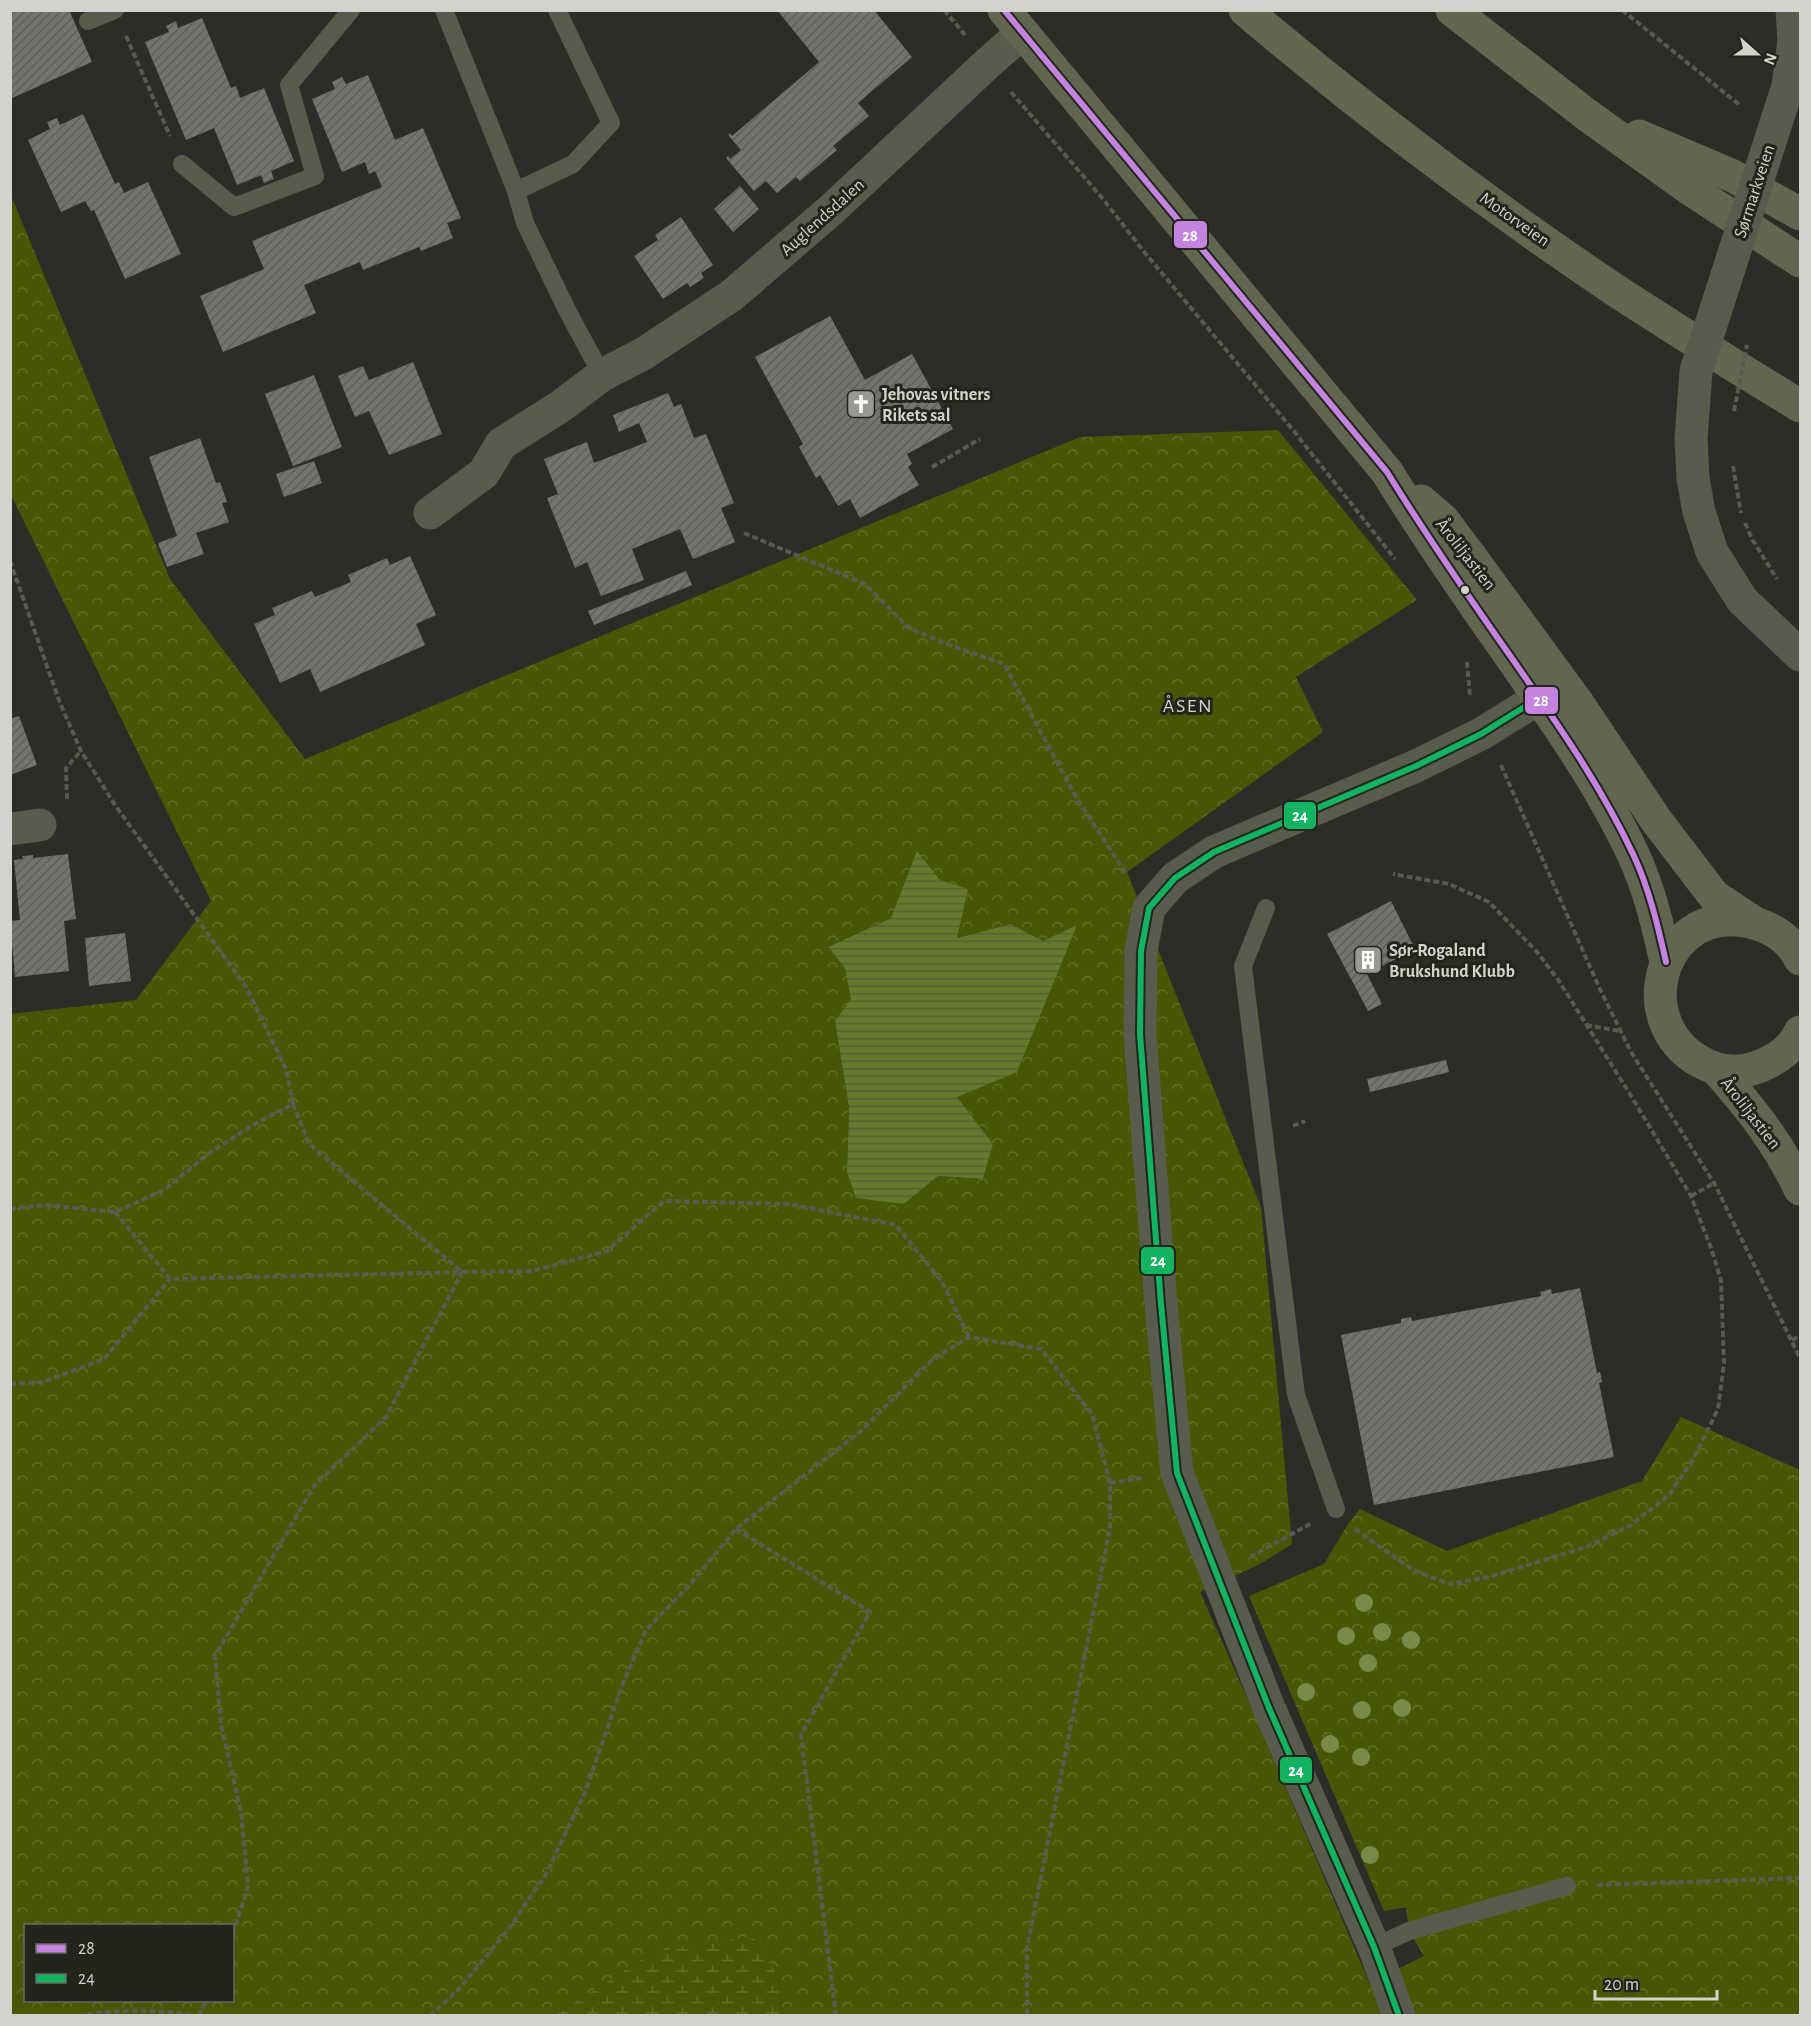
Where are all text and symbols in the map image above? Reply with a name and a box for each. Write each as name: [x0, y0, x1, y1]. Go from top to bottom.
north arrow: [1727, 24, 1787, 84]
text: N: [1761, 51, 1780, 67]
street label: Sørmarkveien: [1731, 142, 1778, 240]
street label: Auglendsdalen: [777, 176, 868, 260]
street label: Motorveien: [1476, 189, 1553, 250]
line badge: 28: [1173, 220, 1208, 249]
text: 28: [1182, 228, 1198, 244]
place label: Jehovas vitners Rikets sal: [882, 386, 991, 425]
church icon: Jehovas vitners Rikets sal: [845, 388, 877, 420]
street label: Åroliljastien: [1432, 514, 1501, 594]
unlabelled marker: [1459, 584, 1471, 596]
line badge: 28: [1524, 686, 1559, 715]
text: 28: [1533, 693, 1549, 709]
district label: ÅSEN: [1163, 695, 1213, 716]
line badge: 24: [1283, 801, 1317, 830]
text: 24: [1292, 808, 1308, 824]
place label: Sør-Rogaland Brukshund Klubb: [1389, 942, 1515, 981]
building icon: Sør-Rogaland Brukshund Klubb: [1352, 944, 1384, 976]
street label: Åroliljastien: [1717, 1073, 1786, 1153]
line badge: 24: [1140, 1246, 1175, 1275]
text: 24: [1150, 1253, 1166, 1269]
line badge: 24: [1279, 1756, 1313, 1784]
text: 24: [1288, 1763, 1304, 1779]
legend: [24, 1924, 234, 2002]
text: 28: [78, 1940, 95, 1958]
scale bar: [1595, 1963, 1716, 2001]
text: 24: [78, 1970, 95, 1988]
text: 20 m: [1604, 1976, 1639, 1994]

